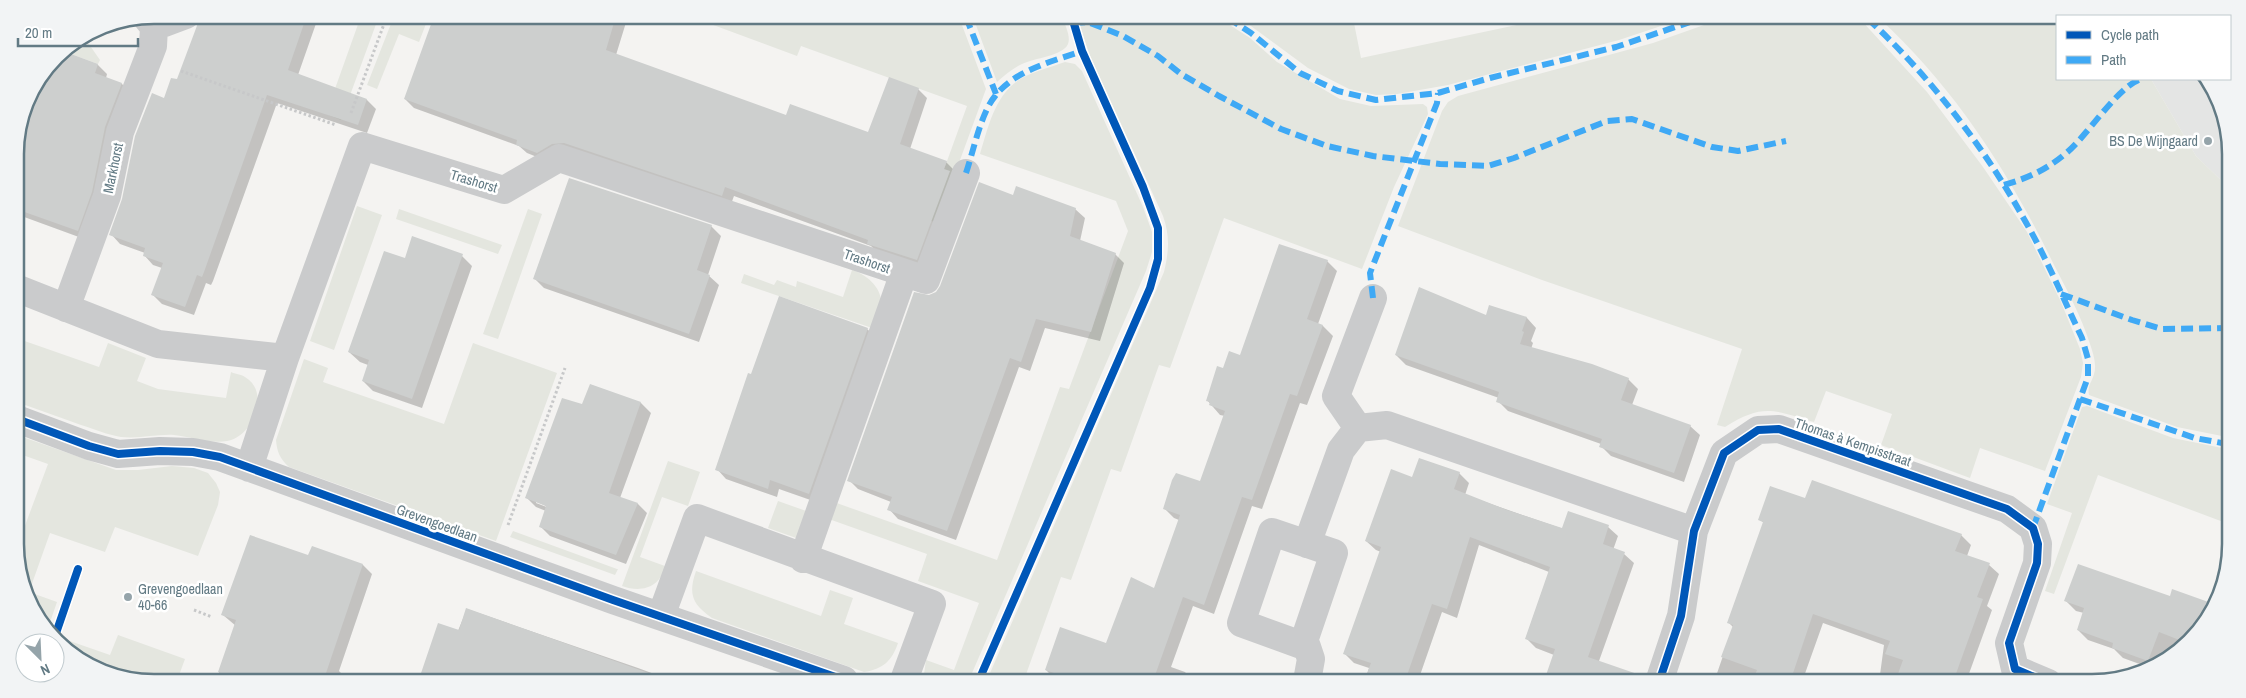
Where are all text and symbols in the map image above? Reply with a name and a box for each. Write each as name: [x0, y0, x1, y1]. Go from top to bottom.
scale bar: [18, 15, 138, 47]
legend: [2056, 15, 2231, 80]
text: 20 m: [25, 22, 52, 43]
text: Cycle path: [2101, 24, 2159, 45]
text: Path: [2101, 49, 2126, 70]
place label: BS De Wijngaard: [2109, 132, 2198, 150]
marker: BS De Wijngaard: [2202, 135, 2214, 147]
street label: Markhorst: [99, 141, 127, 195]
street label: Trashorst: [448, 165, 500, 197]
street label: Trashorst: [841, 245, 893, 277]
street label: Thomas à Kempisstraat: [1792, 414, 1914, 470]
street label: Grevengoedlaan: [394, 500, 480, 546]
place label: Grevengoedlaan 40-66: [138, 580, 223, 614]
marker: Grevengoedlaan 40-66: [122, 591, 134, 603]
north arrow: [15, 633, 65, 683]
text: N: [38, 660, 53, 680]

